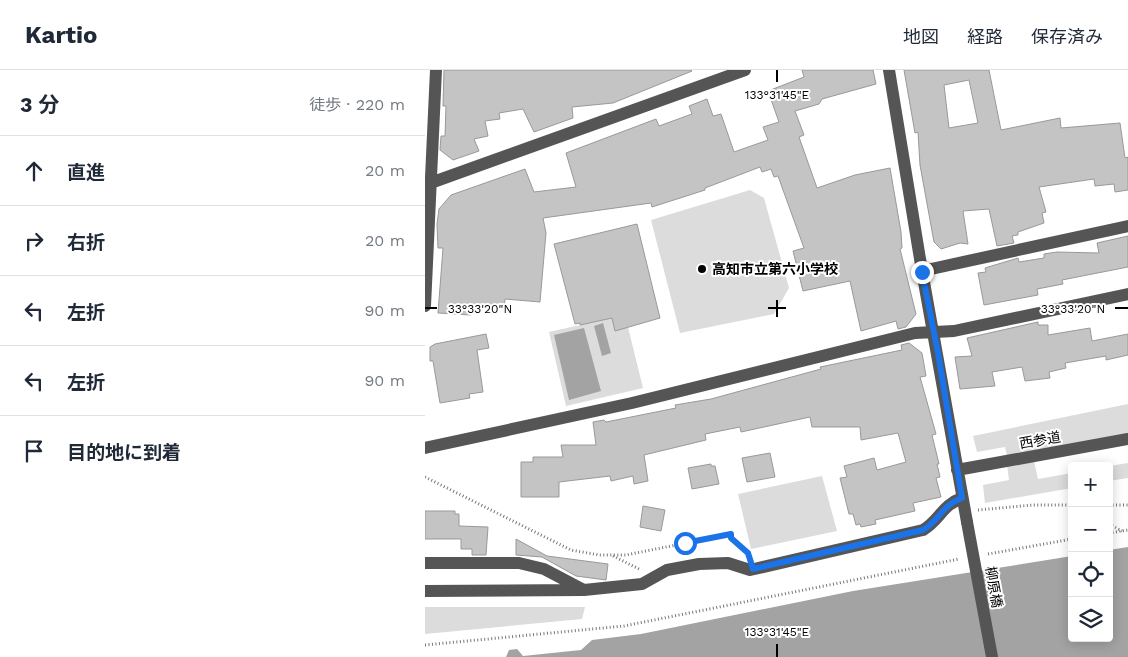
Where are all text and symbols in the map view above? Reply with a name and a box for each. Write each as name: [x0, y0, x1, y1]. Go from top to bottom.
text: Kartio: [25, 21, 97, 49]
text: 地図: [903, 26, 939, 47]
text: 経路: [967, 26, 1003, 47]
text: 保存済み: [1031, 26, 1103, 47]
text: 133°31'45"E: [745, 88, 810, 102]
text: 3 分: [20, 92, 59, 117]
text: 徒歩 · 220 m: [309, 95, 405, 114]
icon: ahead: [20, 157, 48, 185]
text: 直進: [67, 161, 105, 184]
text: 20 m: [365, 161, 405, 180]
icon: right: [20, 227, 48, 255]
text: 右折: [67, 231, 105, 254]
text: 20 m: [365, 231, 405, 250]
place label: 高知市立第六小学校: [712, 261, 838, 277]
route end: [911, 261, 934, 284]
marker: 高知市立第六小学校: [696, 263, 708, 275]
icon: left: [20, 297, 48, 325]
text: 左折: [67, 301, 105, 324]
text: 90 m: [364, 301, 405, 320]
text: 33°33'20"N: [448, 302, 512, 316]
text: 33°33'20"N: [1041, 302, 1105, 316]
icon: left: [20, 367, 48, 395]
text: 左折: [67, 371, 105, 394]
text: 90 m: [364, 371, 405, 390]
street label: 西参道: [1018, 428, 1062, 452]
icon: arrive: [20, 437, 48, 465]
text: 目的地に到着: [67, 441, 181, 464]
map controls: [1068, 462, 1113, 642]
button: +: [1068, 462, 1113, 507]
button: −: [1068, 507, 1113, 552]
route start: [674, 532, 697, 555]
button: locate: [1068, 552, 1113, 597]
street label: 柳原橋: [982, 565, 1006, 609]
button: layers: [1068, 597, 1113, 642]
text: 133°31'45"E: [745, 625, 810, 639]

